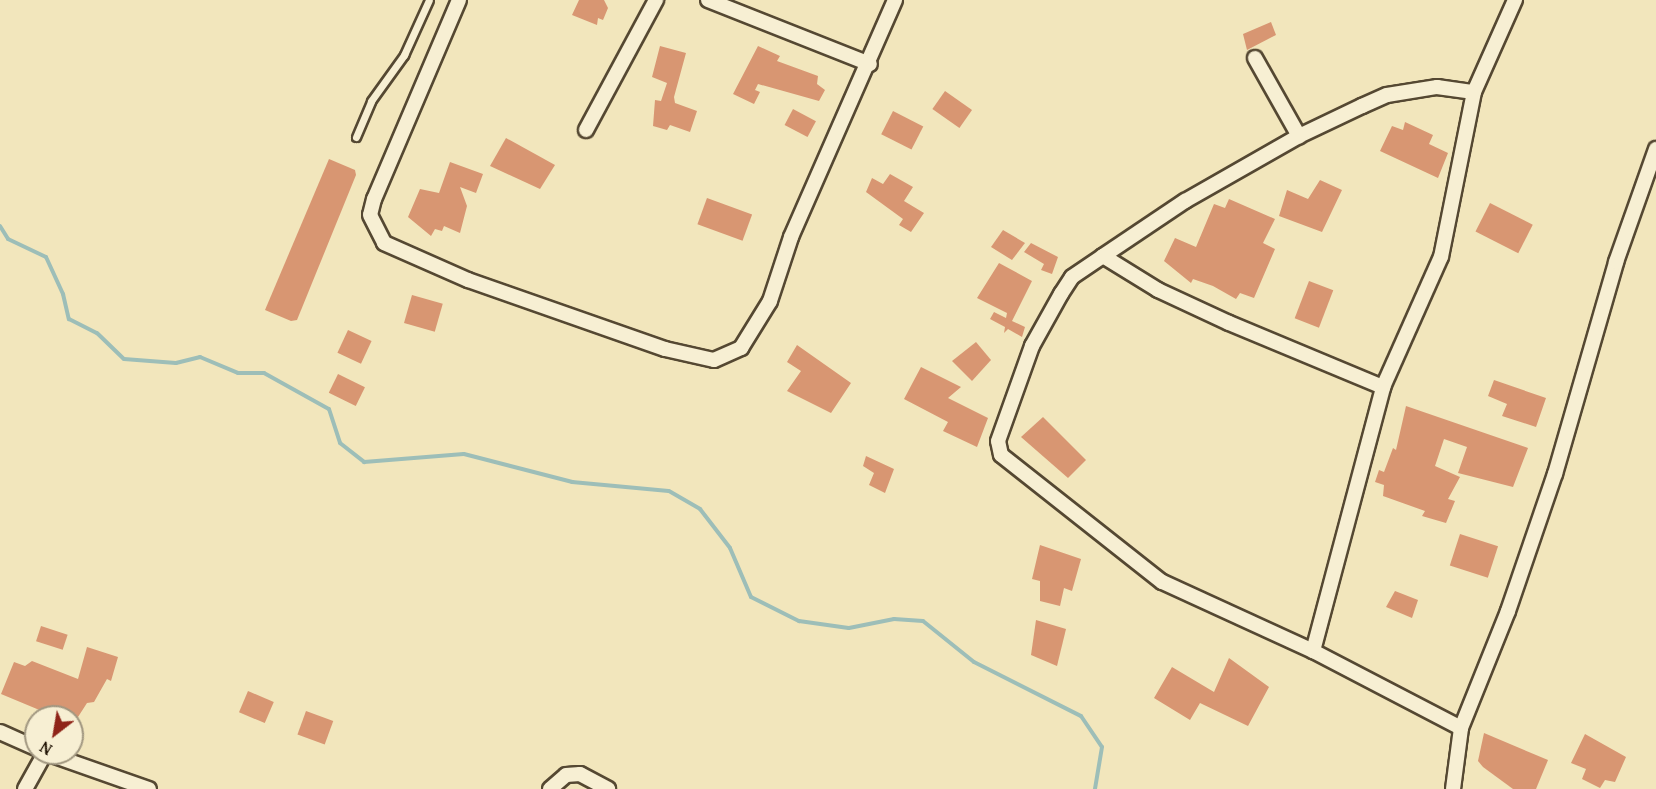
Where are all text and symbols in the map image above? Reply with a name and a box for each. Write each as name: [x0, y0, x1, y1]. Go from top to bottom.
north arrow: [24, 705, 84, 765]
text: N: [35, 736, 57, 762]

